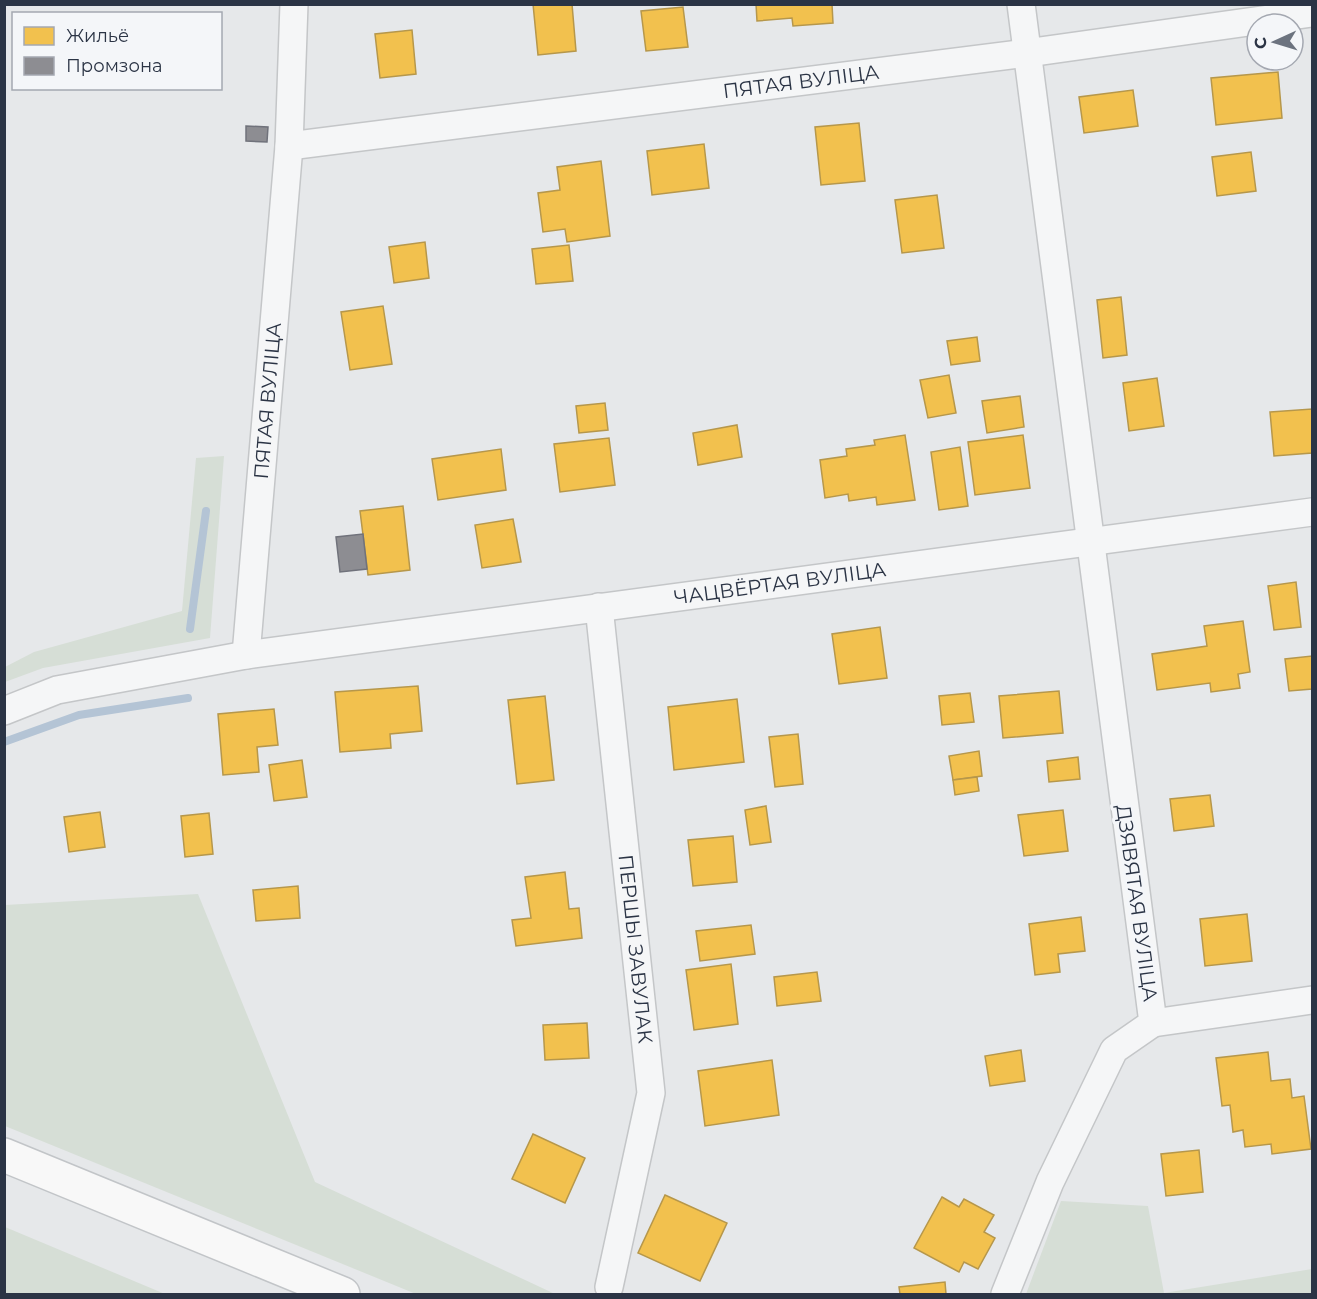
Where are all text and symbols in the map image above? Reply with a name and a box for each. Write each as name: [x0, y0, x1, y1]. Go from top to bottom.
legend: [12, 12, 222, 90]
north arrow: [1245, 12, 1305, 72]
text: Жильё: [66, 25, 129, 47]
text: С: [1251, 36, 1270, 49]
text: Промзона: [66, 55, 163, 77]
street label: ПЯТАЯ ВУЛІЦА: [721, 60, 881, 103]
street label: ПЯТАЯ ВУЛІЦА: [249, 321, 286, 480]
street label: ЧАЦВЁРТАЯ ВУЛІЦА: [672, 557, 888, 609]
street label: ДЗЯВЯТАЯ ВУЛІЦА: [1111, 803, 1163, 1003]
street label: ПЕРШЫ ЗАВУЛАК: [614, 853, 658, 1045]

